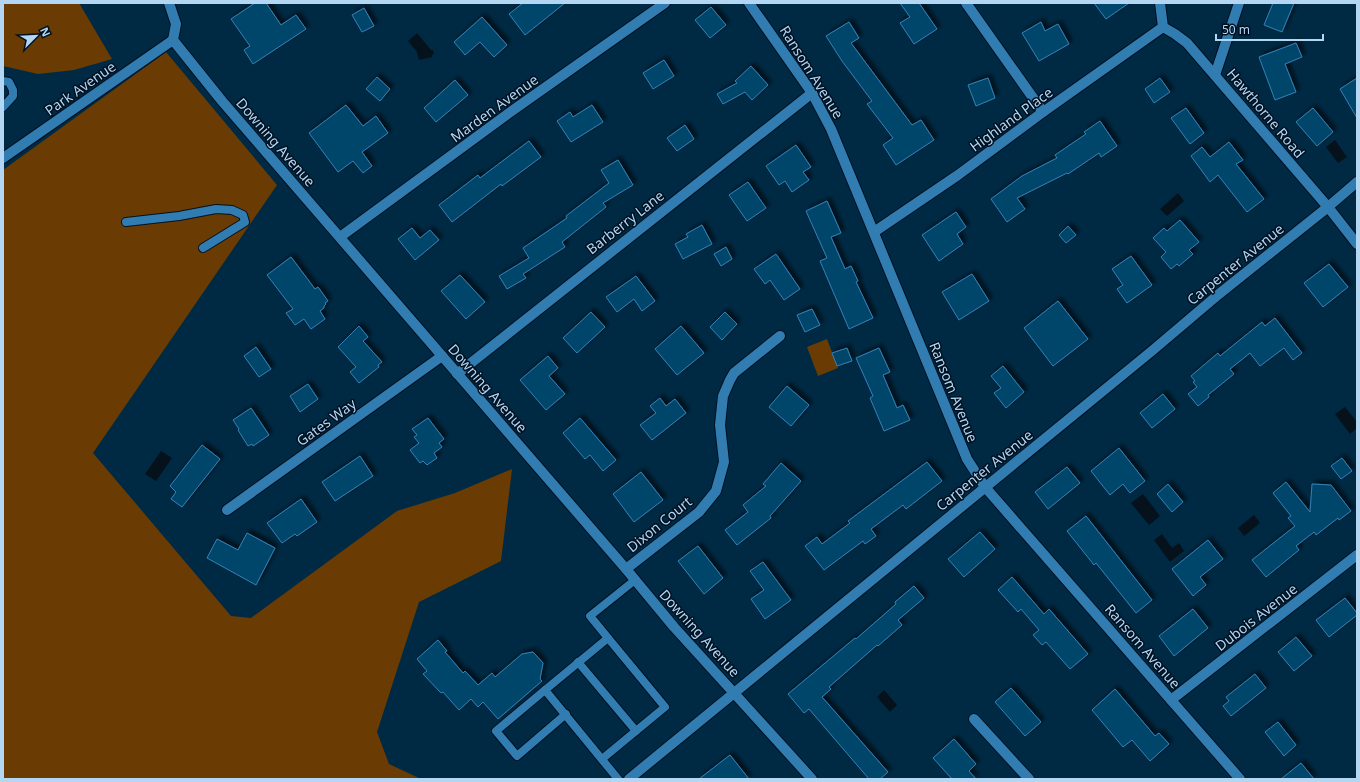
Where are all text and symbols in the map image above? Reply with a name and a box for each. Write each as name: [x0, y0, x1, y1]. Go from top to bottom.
north arrow: [16, 16, 56, 56]
scale bar: [1216, 16, 1323, 42]
text: 50 m: [1222, 21, 1250, 38]
street label: Ransom Avenue: [776, 22, 848, 122]
text: N: [37, 25, 54, 39]
street label: Park Avenue: [41, 57, 119, 119]
street label: Hawthorne Road: [1223, 64, 1309, 162]
street label: Marden Avenue: [446, 70, 542, 146]
street label: Highland Place: [966, 82, 1056, 156]
street label: Downing Avenue: [232, 94, 320, 190]
street label: Barberry Lane: [582, 186, 668, 258]
street label: Carpenter Avenue: [1183, 219, 1287, 309]
street label: Ransom Avenue: [925, 339, 983, 445]
street label: Downing Avenue: [444, 340, 532, 436]
street label: Gates Way: [292, 394, 360, 450]
street label: Carpenter Avenue: [932, 425, 1036, 515]
street label: Dixon Court: [623, 492, 695, 556]
street label: Dubois Avenue: [1211, 579, 1301, 655]
street label: Downing Avenue: [656, 585, 745, 681]
street label: Ransom Avenue: [1101, 600, 1185, 692]

